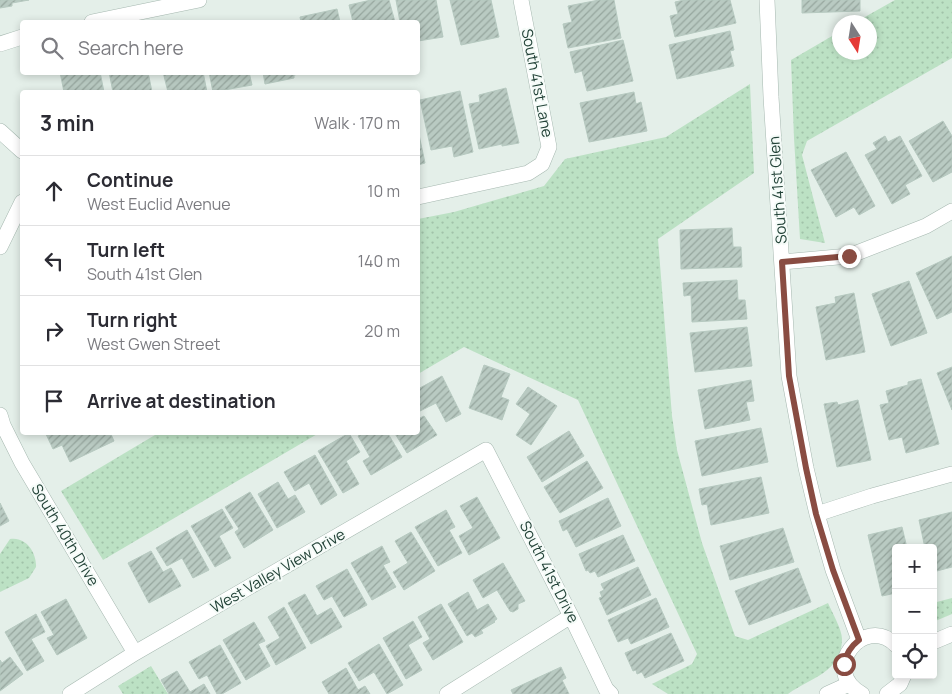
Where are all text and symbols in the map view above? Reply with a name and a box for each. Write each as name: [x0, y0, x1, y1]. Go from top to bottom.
north arrow: [832, 15, 877, 60]
search box: [20, 20, 420, 75]
street label: South 41st Lane: [517, 27, 558, 139]
icon: search: [38, 34, 66, 62]
text: Search here: [78, 35, 184, 61]
text: 3 min: [40, 109, 94, 137]
text: Walk · 170 m: [314, 112, 400, 134]
street label: South 41st Glen: [763, 135, 792, 245]
text: Continue: [87, 167, 173, 193]
icon: ahead: [40, 177, 68, 205]
text: 10 m: [367, 180, 400, 202]
text: West Euclid Avenue: [87, 193, 231, 215]
text: Turn left: [87, 237, 165, 263]
route end: [838, 245, 861, 268]
icon: left: [40, 247, 68, 275]
text: 140 m: [358, 250, 400, 272]
text: South 41st Glen: [87, 263, 202, 285]
text: Turn right: [87, 307, 177, 333]
icon: right: [40, 317, 68, 345]
text: 20 m: [364, 320, 400, 342]
text: West Gwen Street: [87, 333, 220, 355]
icon: arrive: [40, 387, 68, 415]
text: Arrive at destination: [87, 388, 276, 414]
street label: South 40th Drive: [27, 480, 104, 590]
street label: South 41st Drive: [515, 517, 584, 626]
street label: West Valley View Drive: [207, 523, 349, 618]
map controls: [892, 544, 937, 679]
button: +: [892, 544, 937, 589]
button: −: [892, 589, 937, 634]
button: locate: [892, 634, 937, 679]
route start: [833, 653, 856, 676]

